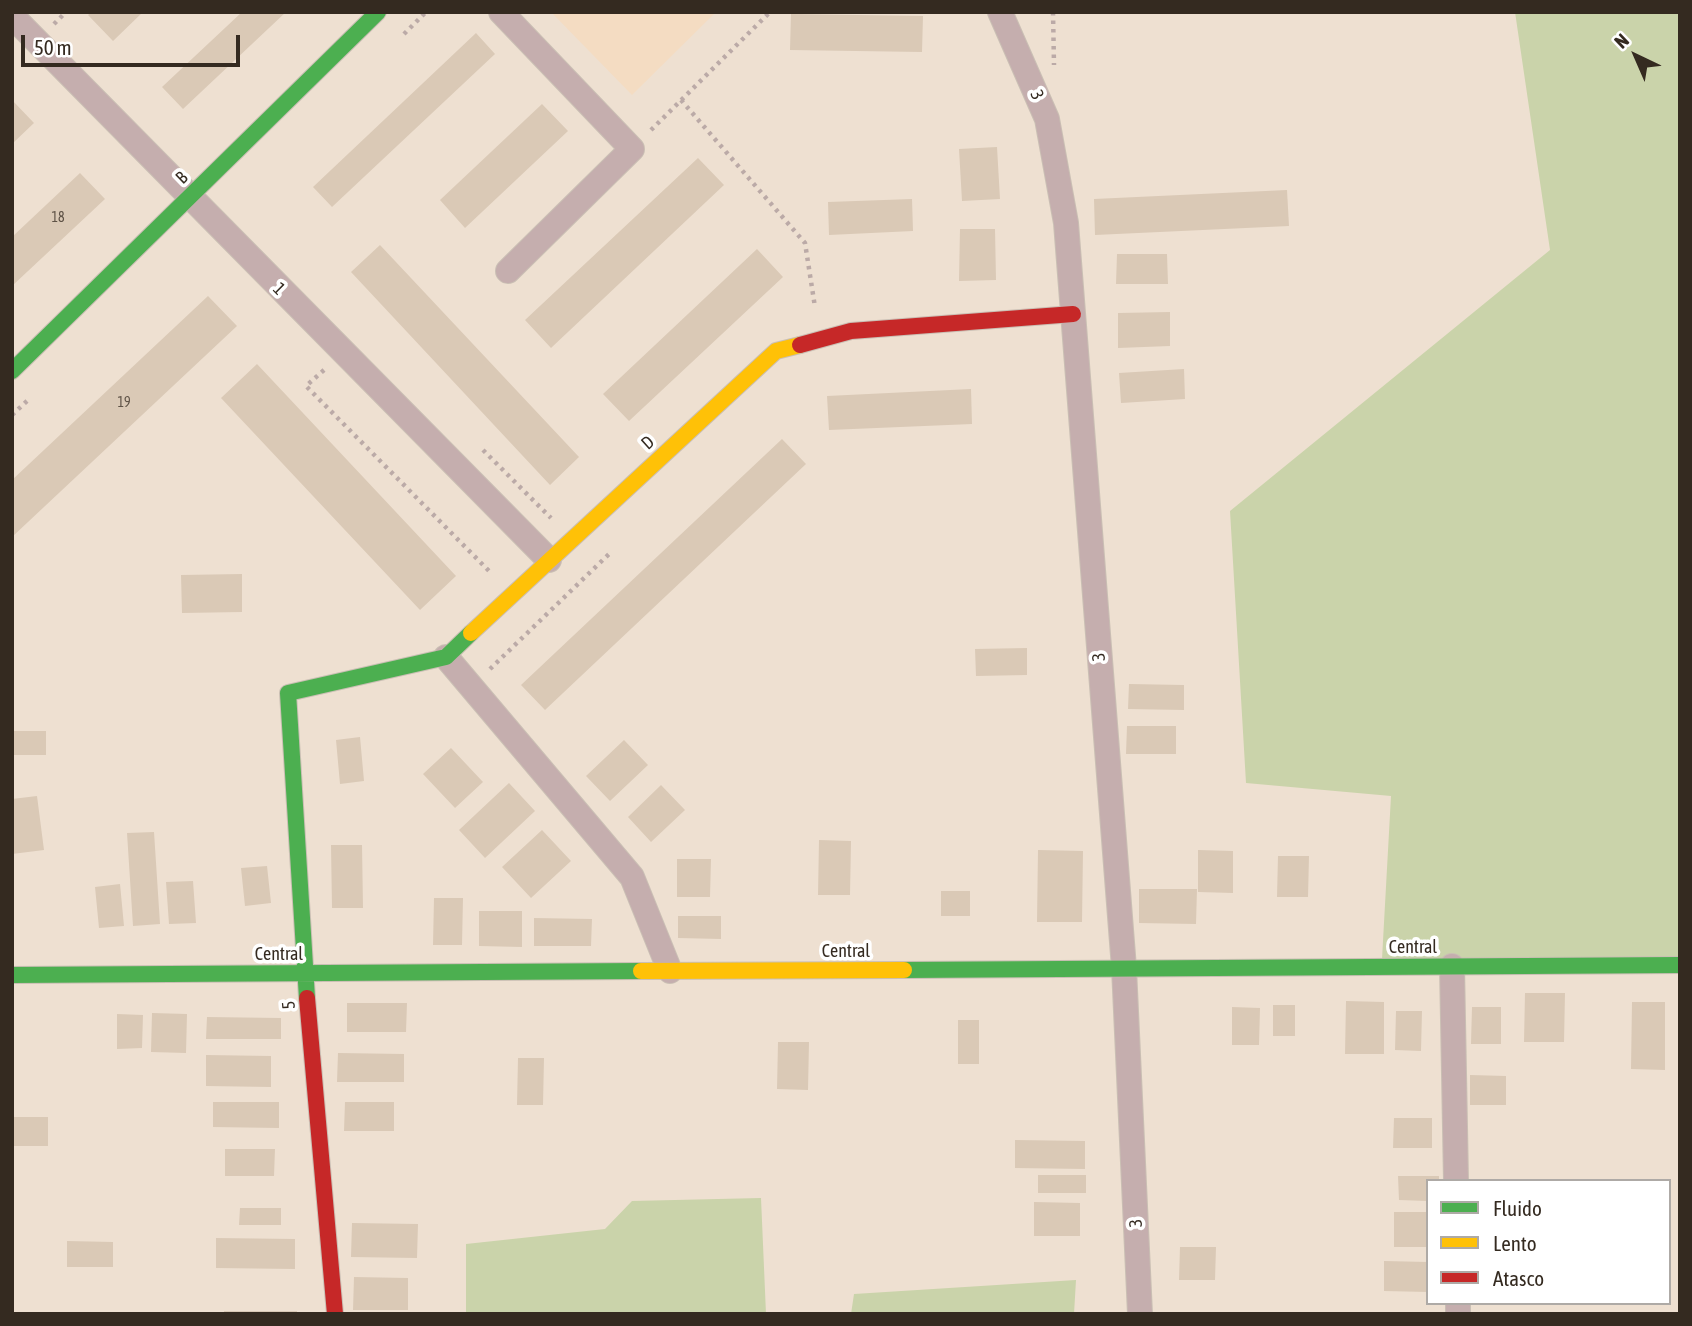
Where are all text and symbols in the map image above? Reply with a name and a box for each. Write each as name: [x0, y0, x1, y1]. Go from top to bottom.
scale bar: [24, 21, 243, 65]
north arrow: [1601, 21, 1671, 91]
text: N: [1610, 29, 1633, 53]
text: 50 m: [34, 35, 72, 59]
street label: 3: [1025, 87, 1049, 103]
street label: B: [171, 167, 193, 189]
house number: 18: [51, 210, 65, 226]
street label: 1: [268, 278, 290, 300]
house number: 19: [117, 395, 131, 411]
street label: D: [637, 432, 659, 454]
street label: 3: [1088, 652, 1110, 662]
street label: Central: [1389, 936, 1437, 958]
street label: Central: [822, 940, 870, 962]
street label: Central: [255, 943, 303, 965]
street label: 5: [278, 1000, 300, 1010]
legend: [1426, 1179, 1671, 1305]
text: Fluido: [1493, 1196, 1542, 1220]
street label: 3: [1125, 1218, 1147, 1228]
text: Lento: [1493, 1231, 1537, 1255]
text: Atasco: [1493, 1266, 1544, 1290]

